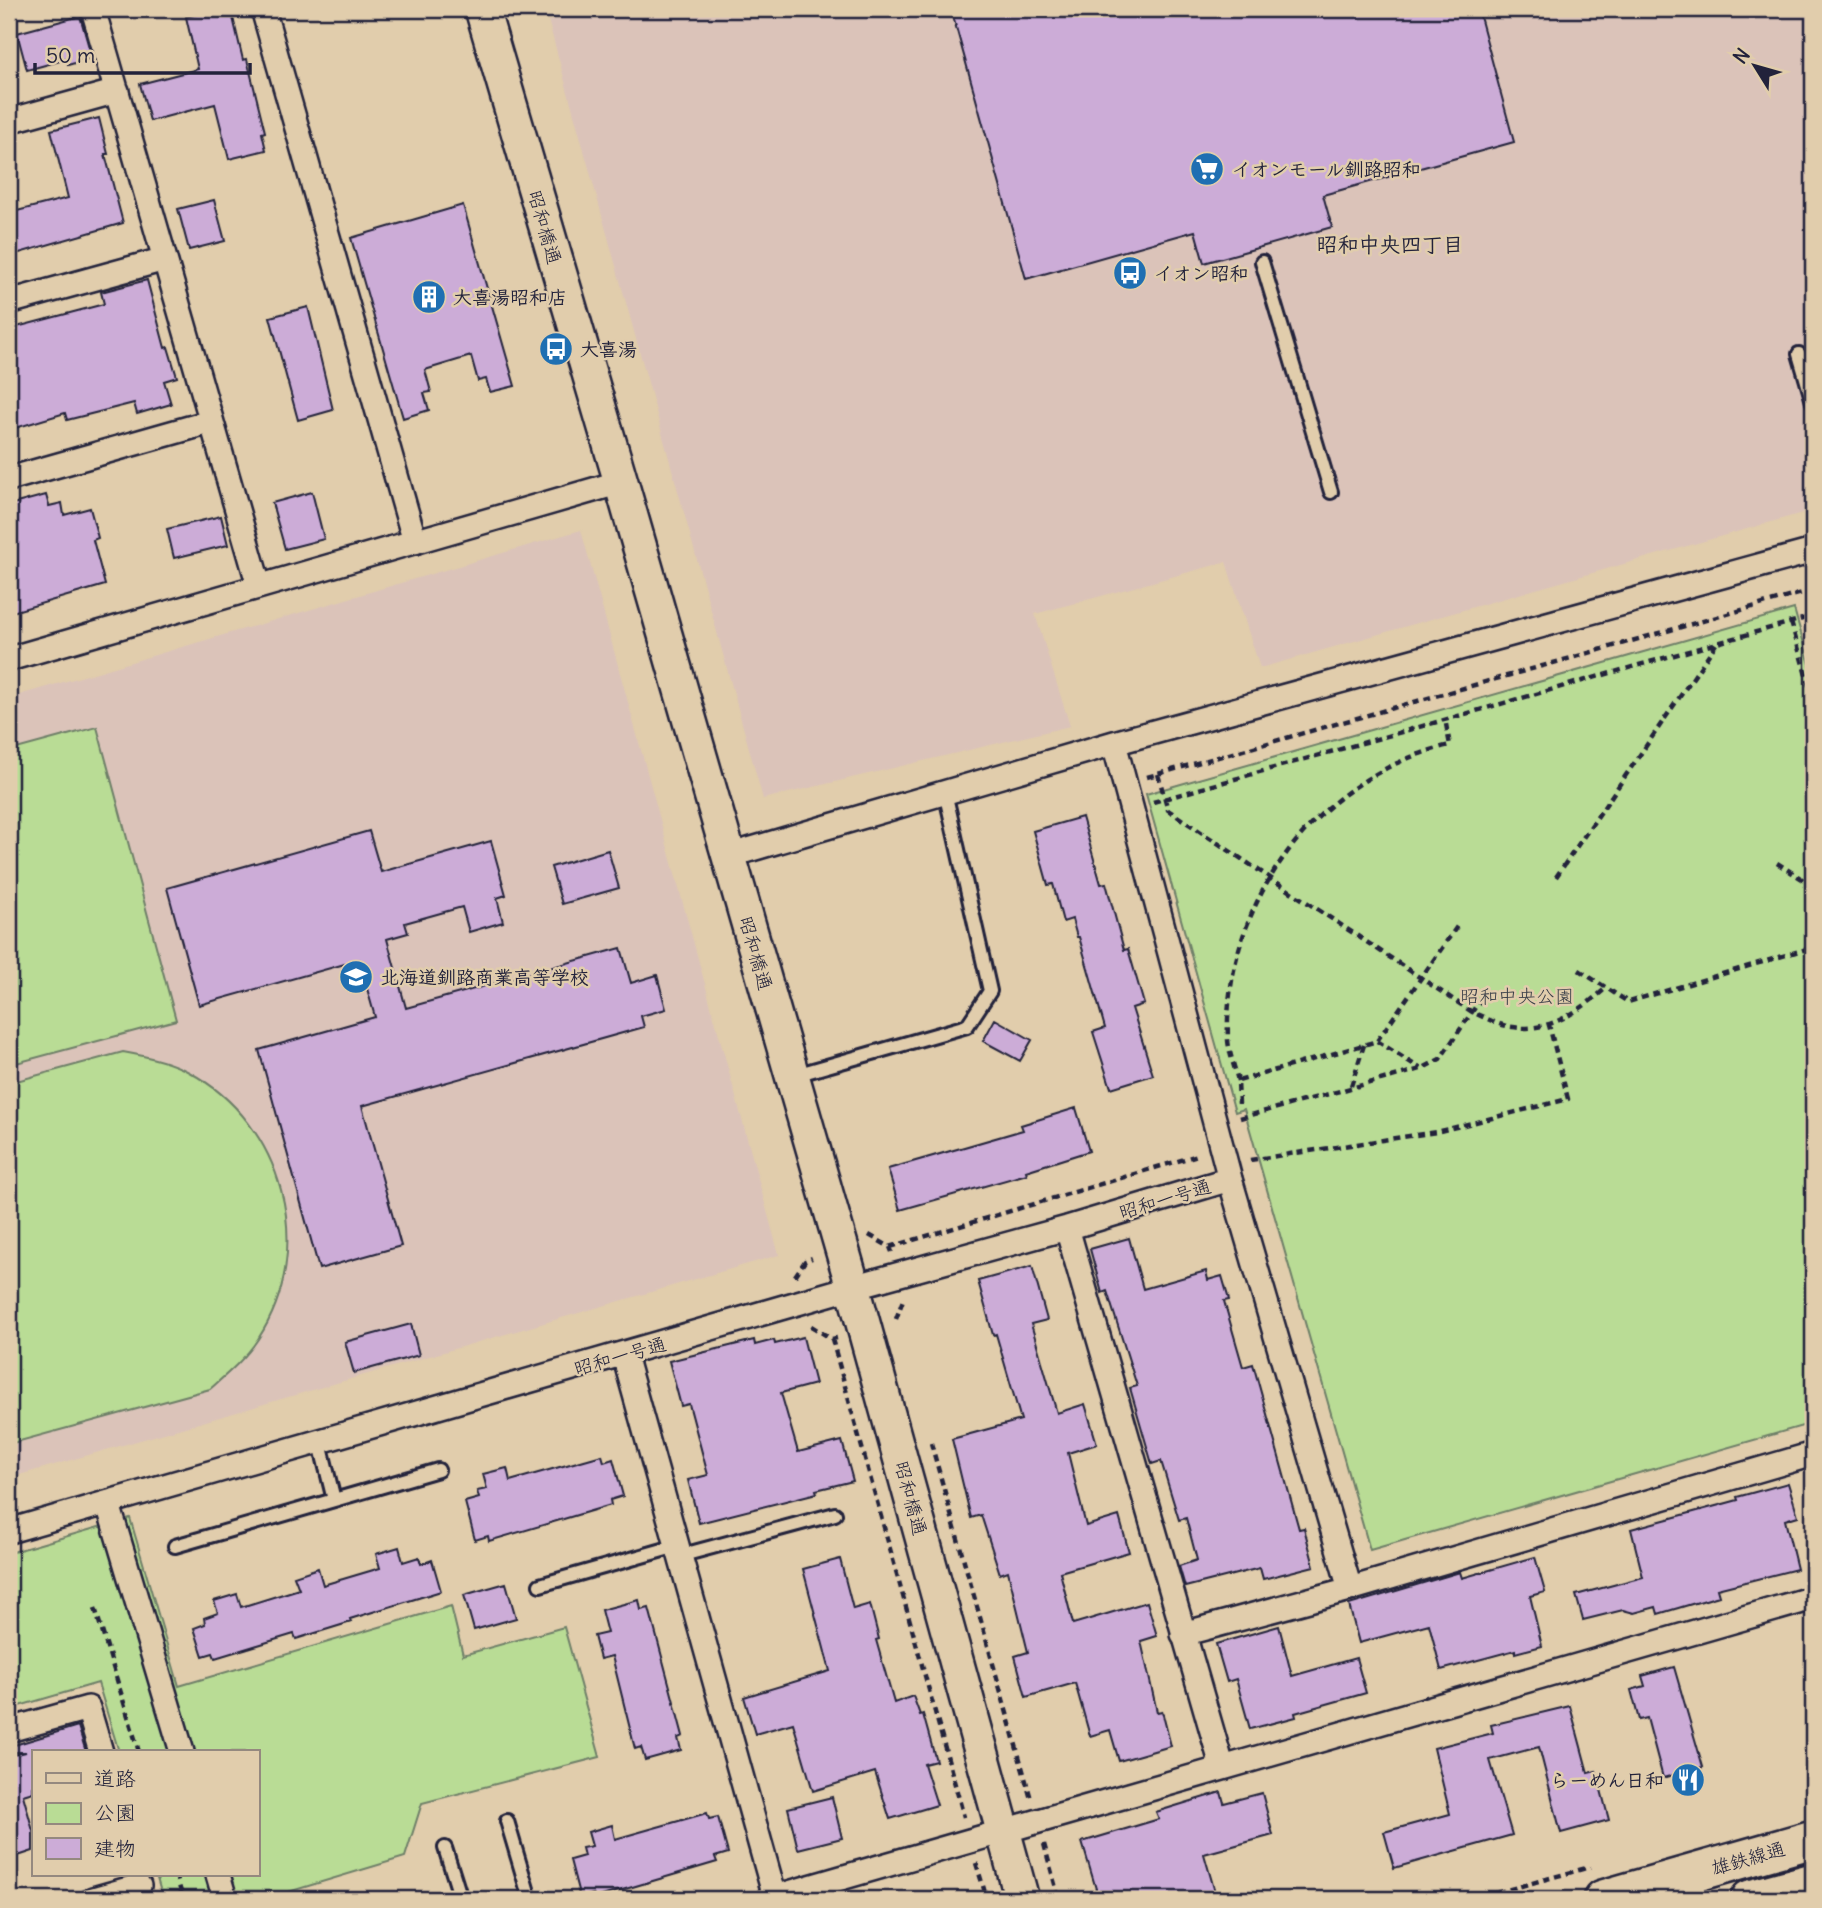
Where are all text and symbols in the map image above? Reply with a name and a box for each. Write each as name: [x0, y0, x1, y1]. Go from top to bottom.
scale bar: [35, 32, 250, 76]
north arrow: [1720, 32, 1790, 102]
text: 50 m: [46, 42, 95, 69]
text: N: [1728, 43, 1755, 68]
supermarket icon: イオンモール釧路昭和: [1188, 150, 1226, 188]
place label: イオンモール釧路昭和: [1232, 157, 1421, 181]
street label: 昭和橋通: [523, 187, 567, 267]
district label: 昭和中央四丁目: [1317, 231, 1464, 258]
bus stop icon: イオン昭和: [1111, 254, 1149, 292]
place label: イオン昭和: [1154, 261, 1249, 285]
building icon: 大喜湯昭和店: [410, 278, 448, 316]
place label: 大喜湯昭和店: [453, 285, 567, 309]
bus stop icon: 大喜湯: [537, 330, 575, 368]
place label: 大喜湯: [580, 337, 637, 361]
street label: 昭和橋通: [734, 913, 778, 993]
school or university icon: 北海道釧路商業高等学校: [337, 958, 375, 996]
place label: 北海道釧路商業高等学校: [380, 965, 589, 989]
park label: 昭和中央公園: [1460, 984, 1574, 1008]
street label: 昭和一号通: [1116, 1174, 1214, 1224]
street label: 昭和一号通: [571, 1331, 669, 1381]
street label: 昭和橋通: [890, 1458, 932, 1538]
legend: [32, 1750, 259, 1876]
restaurant icon: らーめん日和: [1669, 1761, 1707, 1799]
text: 道路: [94, 1765, 136, 1792]
place label: らーめん日和: [1550, 1768, 1664, 1792]
text: 公園: [94, 1799, 136, 1826]
text: 建物: [94, 1835, 136, 1862]
street label: 雄鉄線通: [1708, 1836, 1788, 1880]

